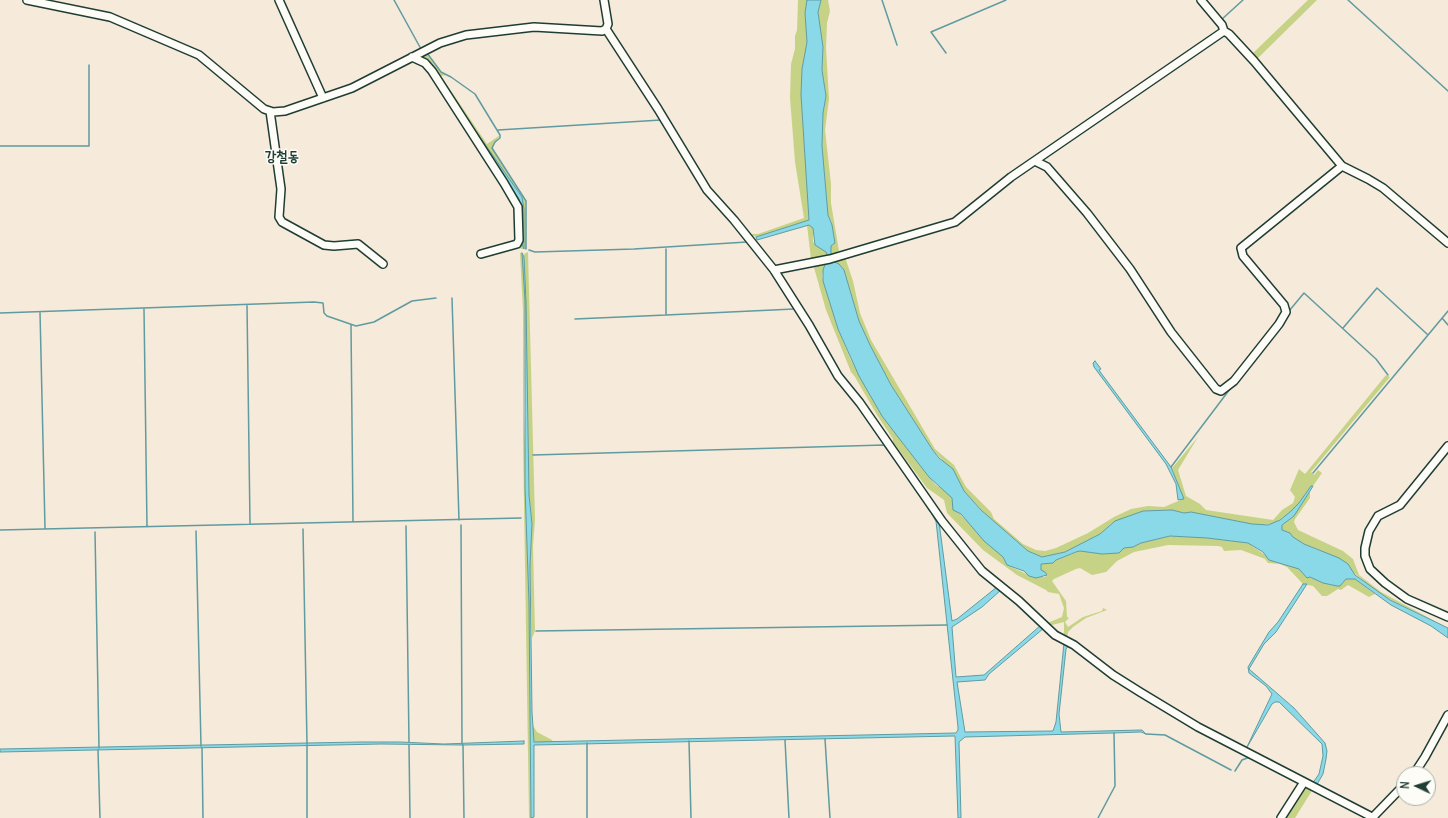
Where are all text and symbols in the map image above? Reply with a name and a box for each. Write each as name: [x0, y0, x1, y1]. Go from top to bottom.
district label: 강철동: [265, 149, 299, 165]
north arrow: [1396, 766, 1436, 806]
text: N: [1398, 781, 1412, 790]

